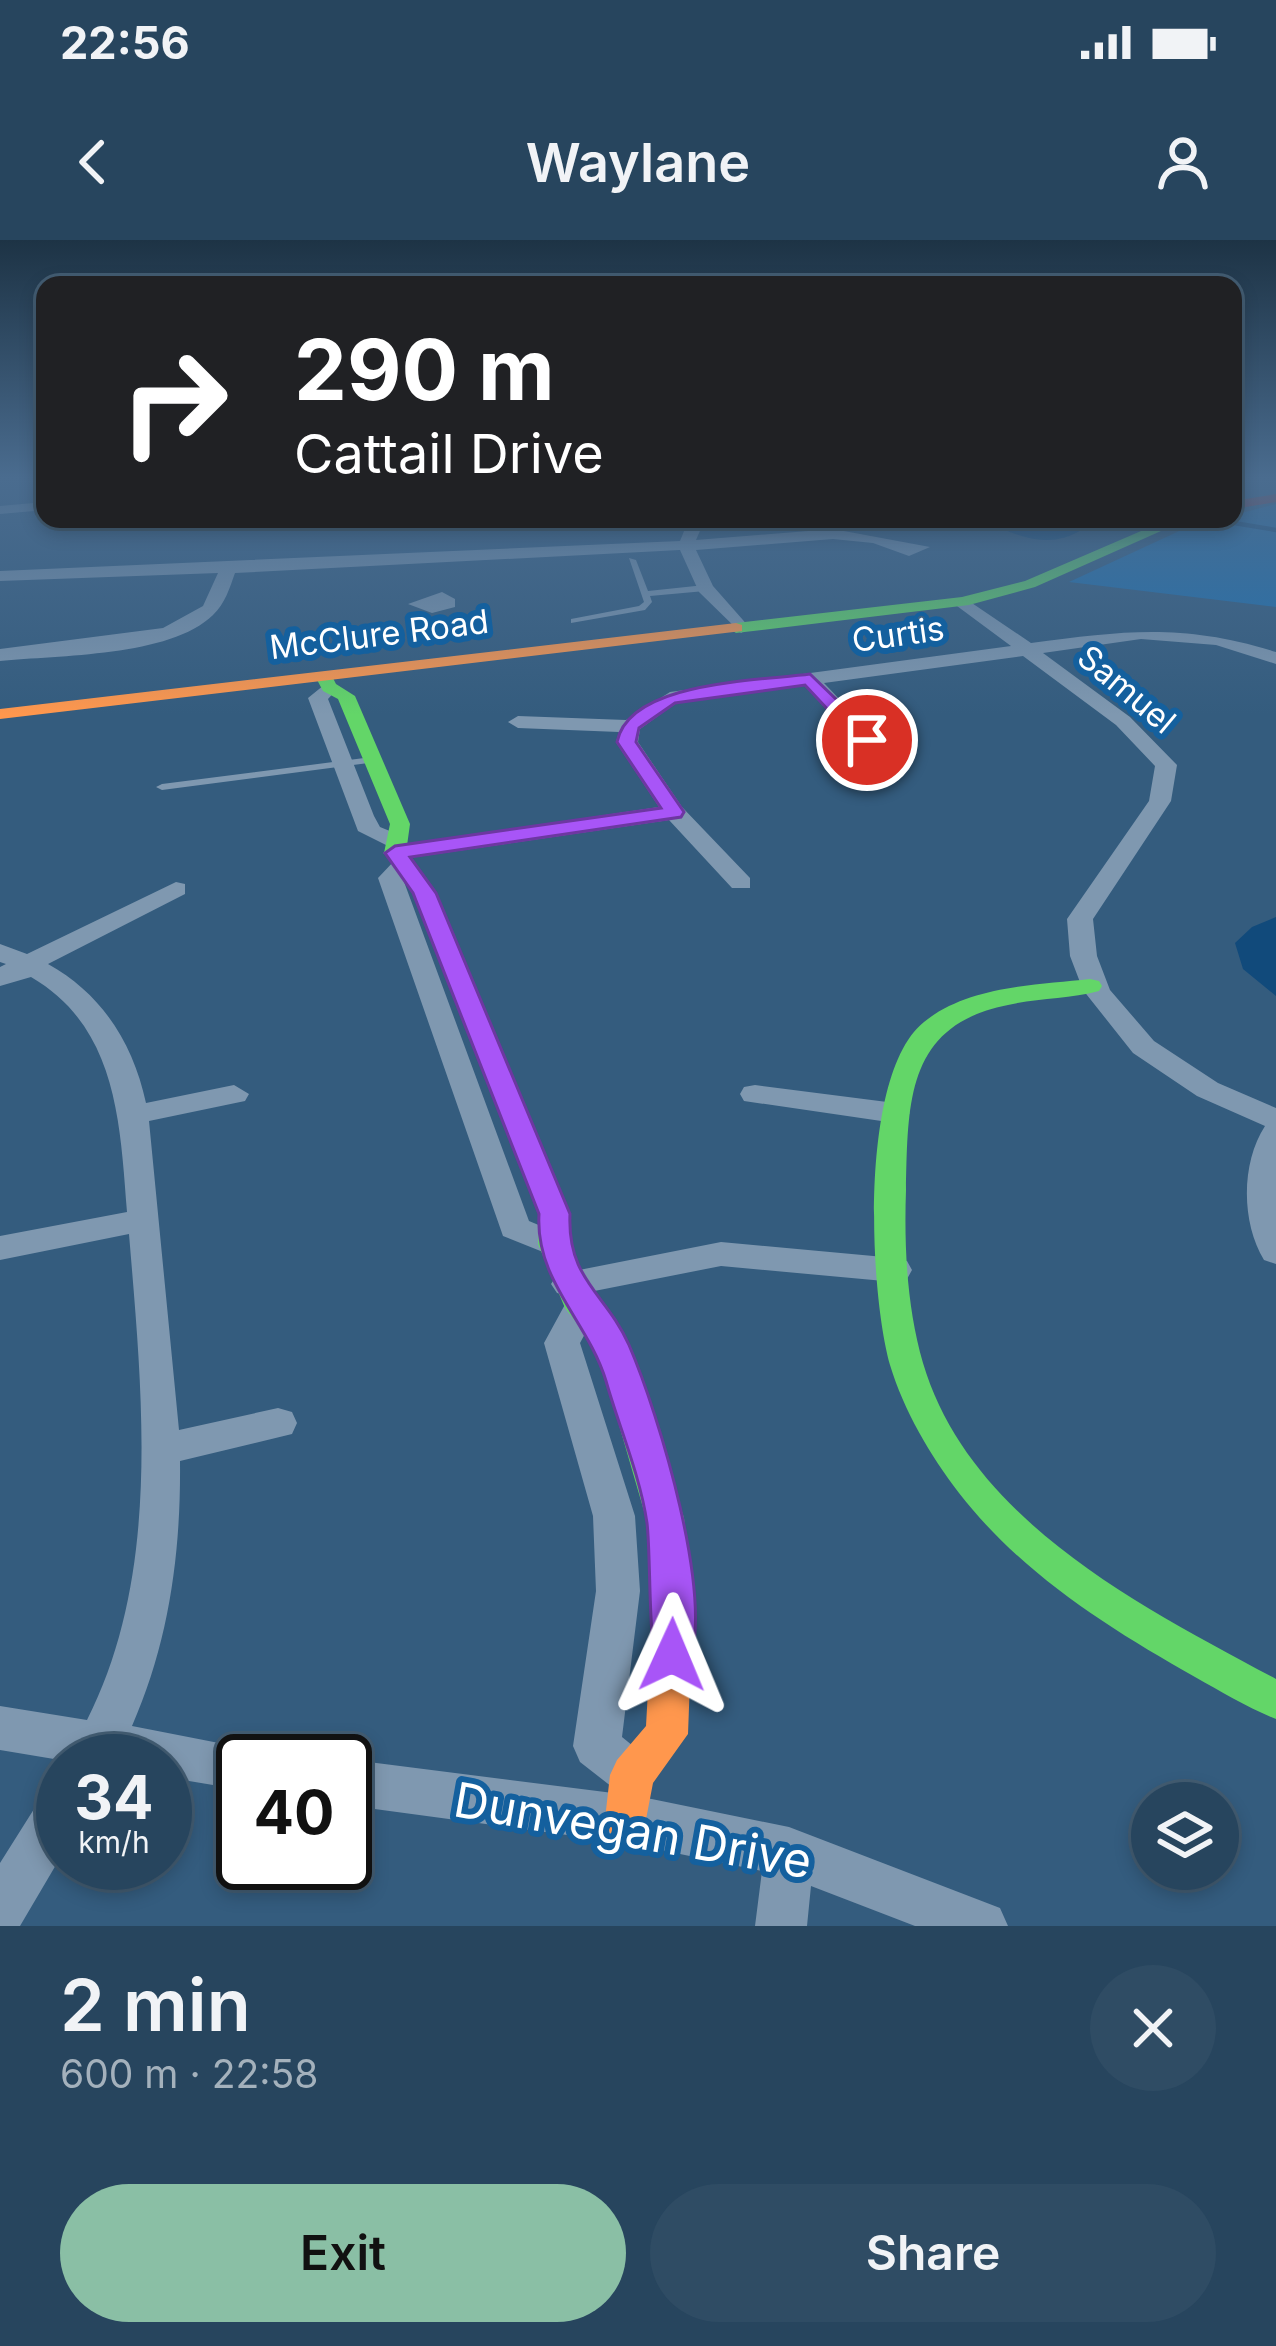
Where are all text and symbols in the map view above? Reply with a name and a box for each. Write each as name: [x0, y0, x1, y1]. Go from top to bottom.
text: 22:56: [60, 15, 190, 70]
icon: back: [60, 129, 126, 195]
icon: person: [1150, 129, 1216, 195]
text: Waylane: [526, 130, 750, 195]
text: 290 m: [294, 319, 555, 420]
icon: right: [96, 324, 252, 480]
text: Cattail Drive: [294, 421, 604, 486]
street label: McClure Road: [267, 601, 491, 667]
street label: Curtis: [849, 608, 947, 660]
street label: Samuel: [1070, 637, 1184, 741]
pin: [816, 689, 918, 791]
icon: arrive: [834, 707, 900, 773]
position arrow: [609, 1592, 735, 1718]
speed limit sign: 40: [216, 1734, 372, 1890]
text: 34: [74, 1761, 154, 1833]
street label: Dunvegan Drive: [450, 1770, 816, 1890]
map controls: [1131, 1782, 1239, 1890]
button: layers: [1131, 1782, 1239, 1890]
text: km/h: [78, 1824, 150, 1860]
text: 2 min: [60, 1961, 251, 2048]
button: close: [1090, 1965, 1216, 2091]
text: 600 m · 22:58: [60, 2050, 318, 2097]
button: Exit: [60, 2184, 626, 2322]
button: Share: [650, 2184, 1216, 2322]

